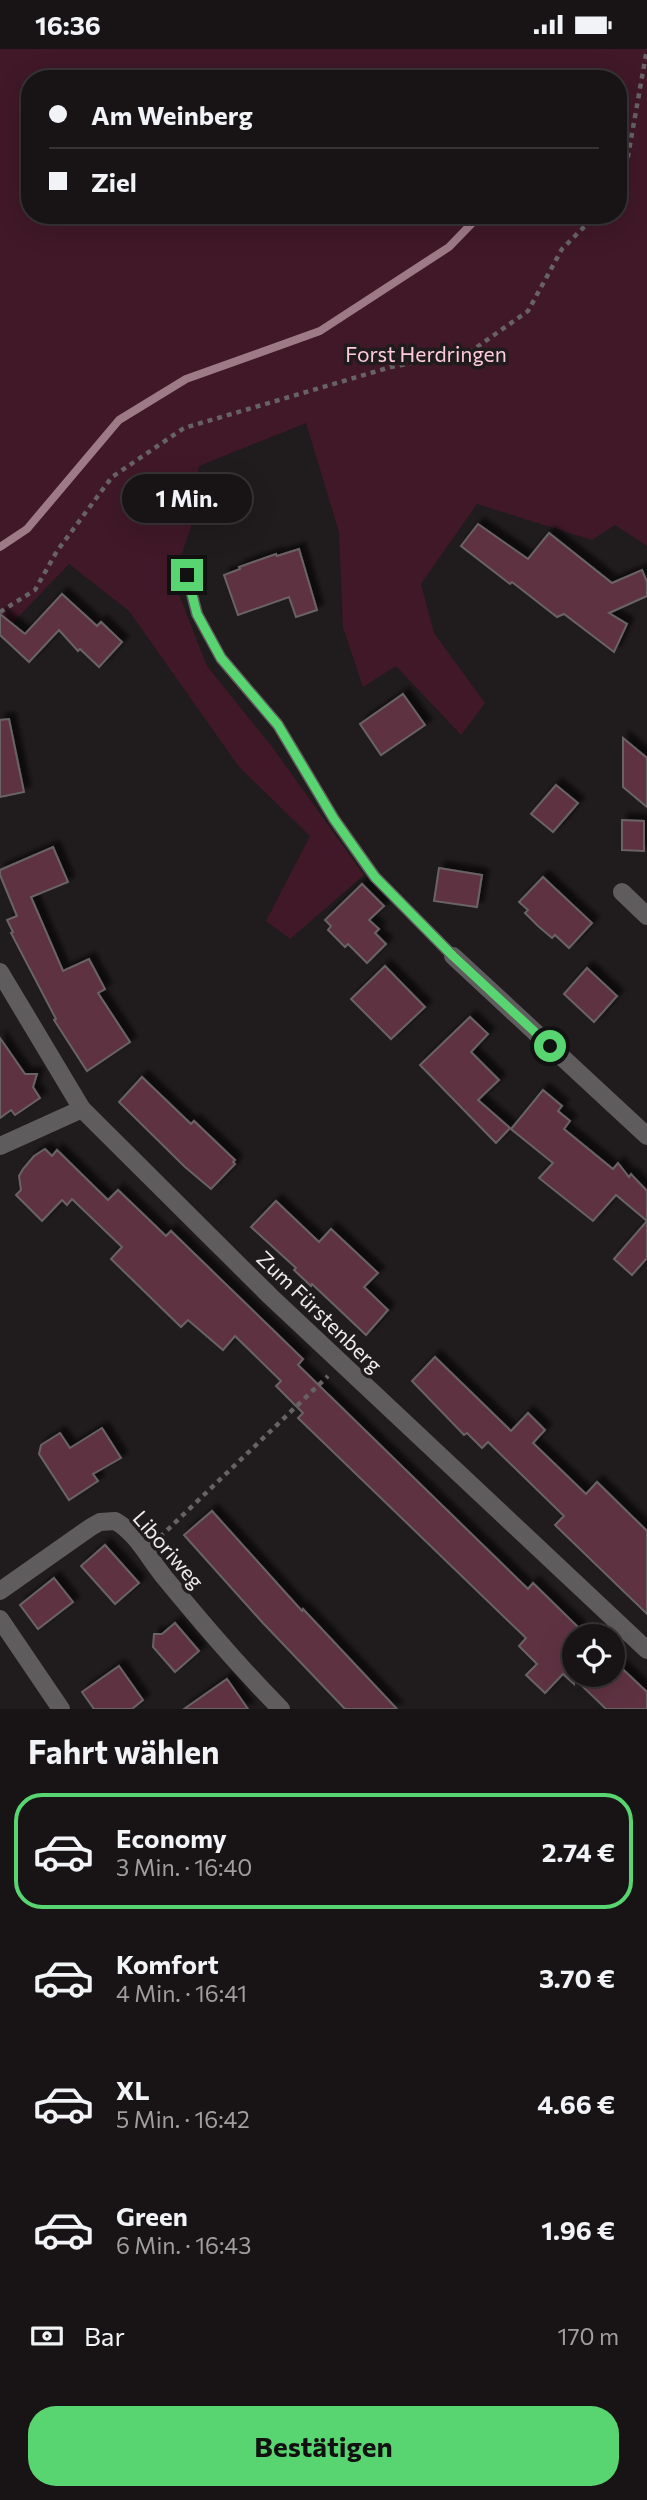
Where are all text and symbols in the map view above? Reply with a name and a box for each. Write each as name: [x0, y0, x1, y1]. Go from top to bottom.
text: 16:36: [35, 9, 101, 40]
text: Am Weinberg: [91, 99, 253, 130]
text: Ziel: [91, 166, 137, 197]
park label: Forst Herdringen: [345, 341, 507, 366]
callout: 1 Min.: [122, 473, 252, 523]
text: 1 Min.: [156, 484, 218, 512]
route end: [171, 559, 203, 591]
route start: [534, 1030, 566, 1062]
street label: Zum Fürstenberg: [252, 1245, 388, 1377]
street label: Liboriweg: [128, 1505, 210, 1593]
map controls: [562, 1624, 625, 1687]
button: locate: [562, 1624, 625, 1687]
text: Fahrt wählen: [28, 1731, 220, 1771]
icon: car: [32, 1820, 95, 1883]
text: Economy: [116, 1822, 227, 1853]
text: 2.74 €: [542, 1836, 615, 1867]
text: 3 Min. · 16:40: [116, 1853, 252, 1881]
icon: car: [32, 1946, 95, 2009]
text: Komfort: [116, 1948, 219, 1979]
text: 3.70 €: [539, 1962, 615, 1993]
text: 4 Min. · 16:41: [116, 1979, 247, 2007]
icon: car: [32, 2072, 95, 2135]
text: XL: [116, 2074, 150, 2105]
text: 4.66 €: [537, 2088, 615, 2119]
text: 5 Min. · 16:42: [116, 2105, 250, 2133]
icon: car: [32, 2198, 95, 2261]
text: Green: [116, 2200, 188, 2231]
text: 1.96 €: [541, 2214, 615, 2245]
text: 6 Min. · 16:43: [116, 2231, 251, 2259]
icon: cash: [28, 2317, 66, 2355]
text: Bar: [84, 2320, 125, 2351]
text: 170 m: [558, 2322, 619, 2350]
button: Bestätigen: [28, 2406, 619, 2486]

